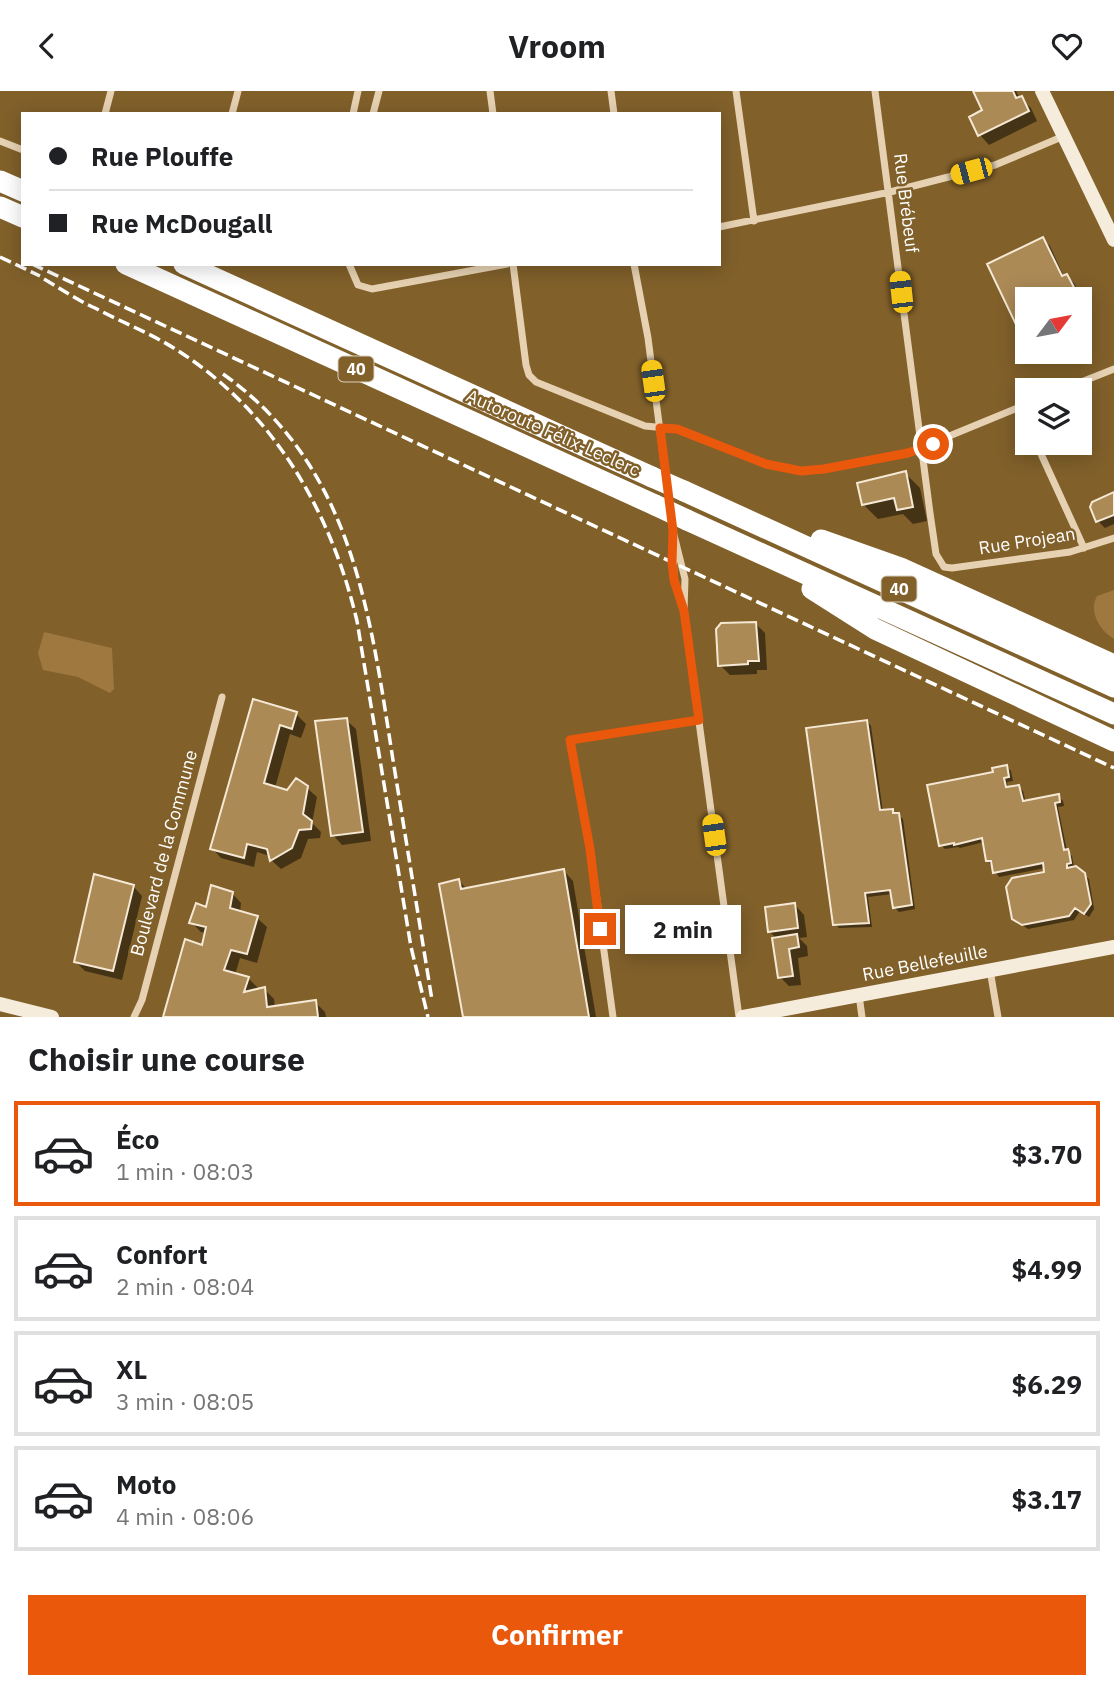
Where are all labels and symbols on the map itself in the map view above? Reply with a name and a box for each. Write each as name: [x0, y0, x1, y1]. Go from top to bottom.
street label: Rue Brébeuf: [889, 152, 924, 254]
car: [948, 155, 995, 187]
car: [889, 270, 914, 314]
north arrow: [1015, 287, 1092, 364]
road number: 40: [338, 357, 374, 381]
car: [640, 359, 667, 403]
street label: Autoroute Félix-Leclerc: [463, 384, 644, 481]
route start: [917, 428, 949, 460]
street label: Rue Projean: [977, 522, 1077, 559]
road number: 40: [881, 576, 916, 601]
street label: Boulevard de la Commune: [125, 747, 202, 958]
car: [701, 813, 728, 857]
callout: 2 min: [624, 905, 740, 953]
route end: [584, 913, 616, 945]
street label: Rue Bellefeuille: [860, 939, 990, 986]

